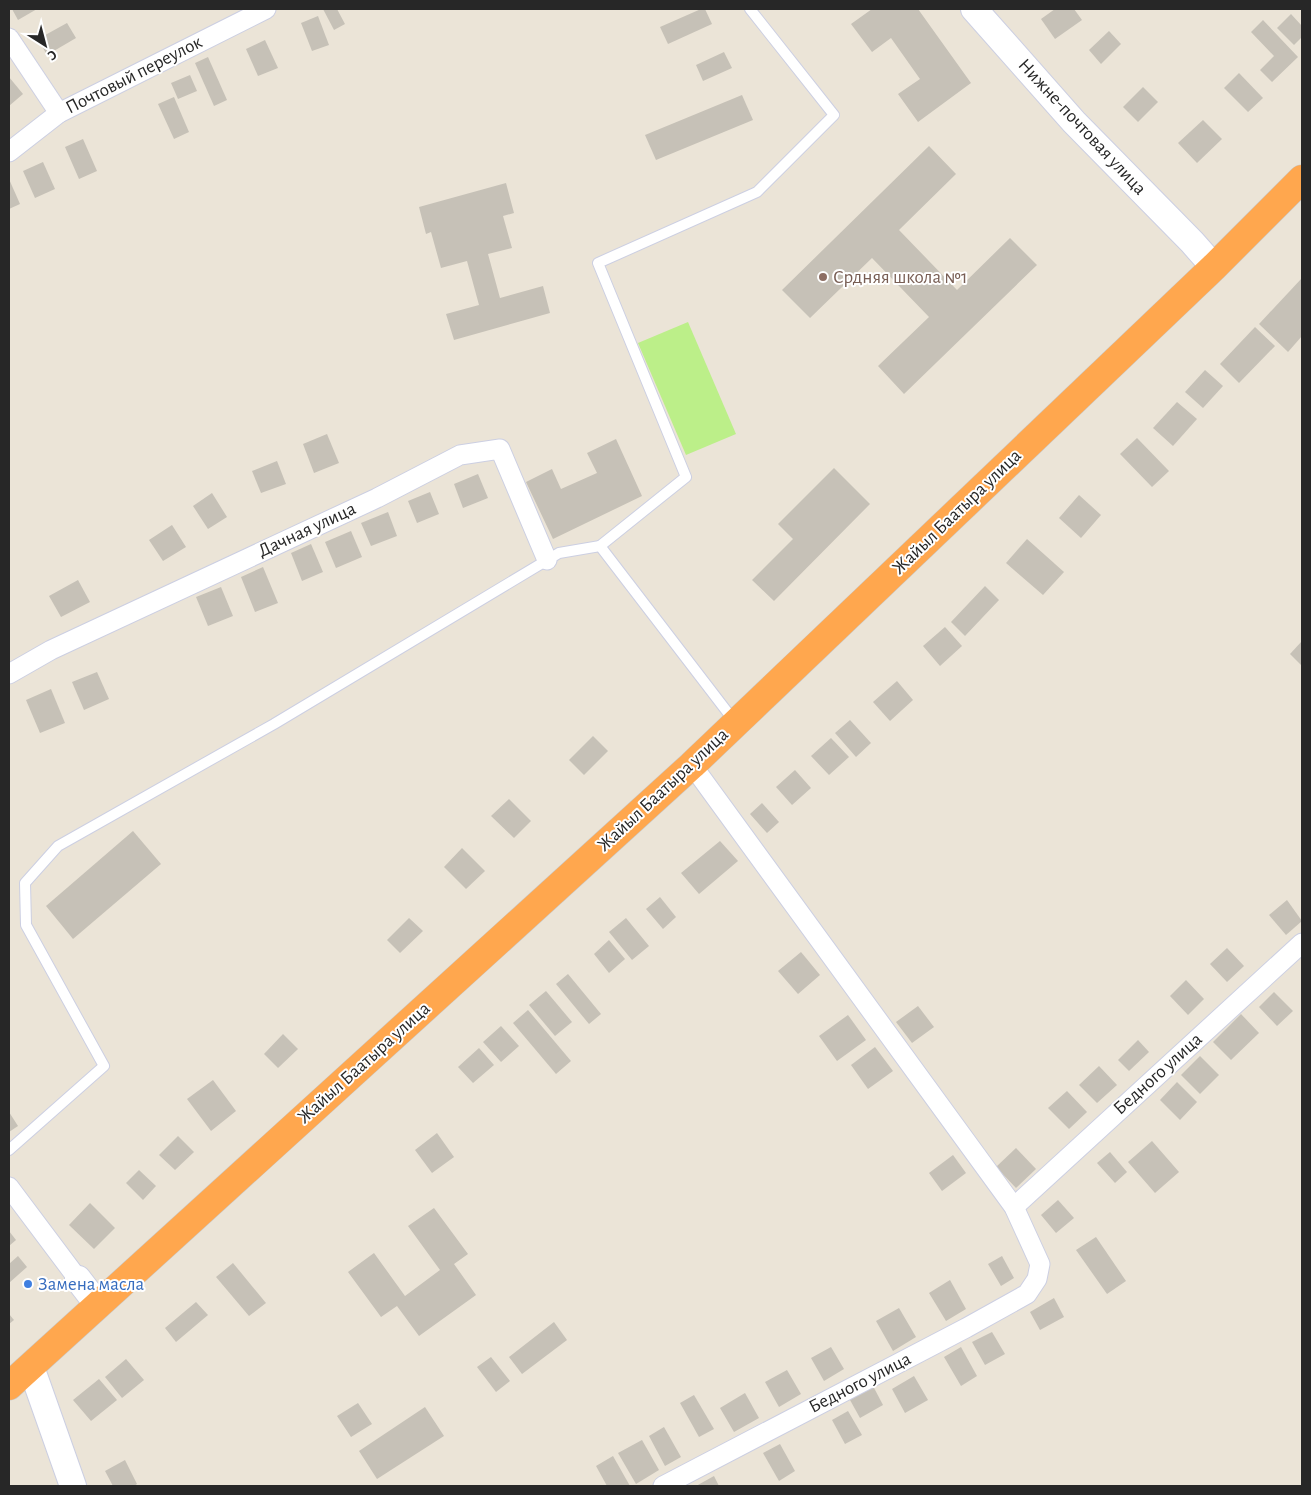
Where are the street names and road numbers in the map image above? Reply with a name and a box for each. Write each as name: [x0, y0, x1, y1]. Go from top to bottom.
street label: Почтовый переулок: [63, 32, 206, 118]
street label: Нижне-почтовая улица: [1014, 55, 1150, 199]
street label: Жайыл Баатыра улица: [889, 446, 1025, 578]
street label: Дачная улица: [255, 499, 359, 561]
street label: Жайыл Баатыра улица: [594, 725, 732, 855]
street label: Жайыл Баатыра улица: [294, 999, 434, 1127]
street label: Бедного улица: [1110, 1029, 1206, 1118]
street label: Бедного улица: [806, 1349, 914, 1417]

